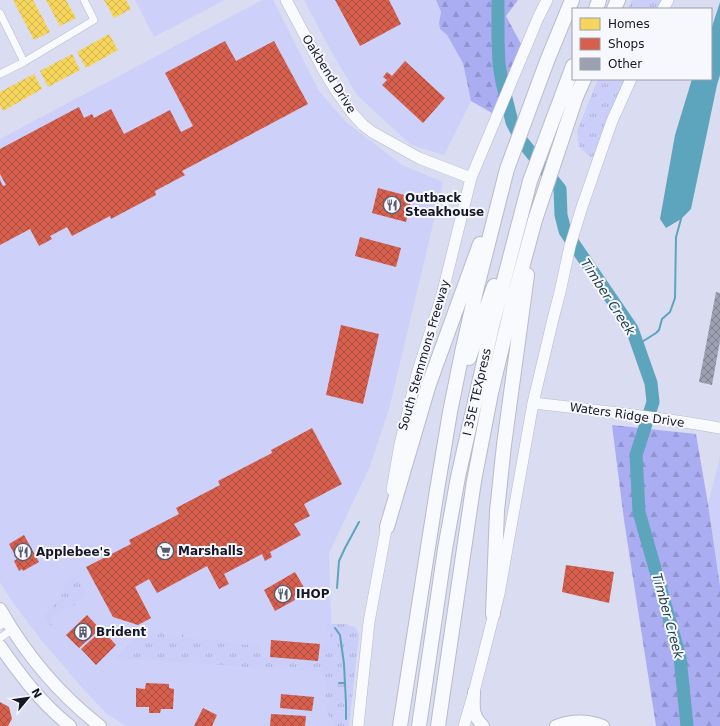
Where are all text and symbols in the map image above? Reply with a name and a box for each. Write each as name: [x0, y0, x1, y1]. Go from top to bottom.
legend: [572, 8, 712, 80]
text: Homes: [608, 17, 650, 31]
street label: Oakbend Drive: [299, 32, 359, 116]
text: Shops: [608, 37, 644, 51]
text: Other: [608, 57, 642, 71]
place label: Outback Steakhouse: [405, 191, 484, 219]
restaurant icon: Outback Steakhouse: [382, 195, 402, 215]
water label: Timber Creek: [578, 256, 638, 338]
street label: South Stemmons Freeway: [396, 278, 452, 432]
street label: I 35E TEXpress: [460, 347, 494, 437]
street label: Waters Ridge Drive: [569, 400, 685, 430]
supermarket icon: Marshalls: [155, 541, 175, 561]
restaurant icon: Applebee's: [13, 542, 33, 562]
place label: Marshalls: [178, 544, 243, 558]
place label: Applebee's: [36, 545, 110, 559]
water label: Timber Creek: [649, 572, 687, 661]
restaurant icon: IHOP: [273, 584, 293, 604]
place label: IHOP: [296, 587, 330, 601]
building icon: Brident: [73, 622, 93, 642]
place label: Brident: [96, 625, 146, 639]
north arrow: [8, 678, 48, 718]
text: N: [28, 686, 44, 701]

